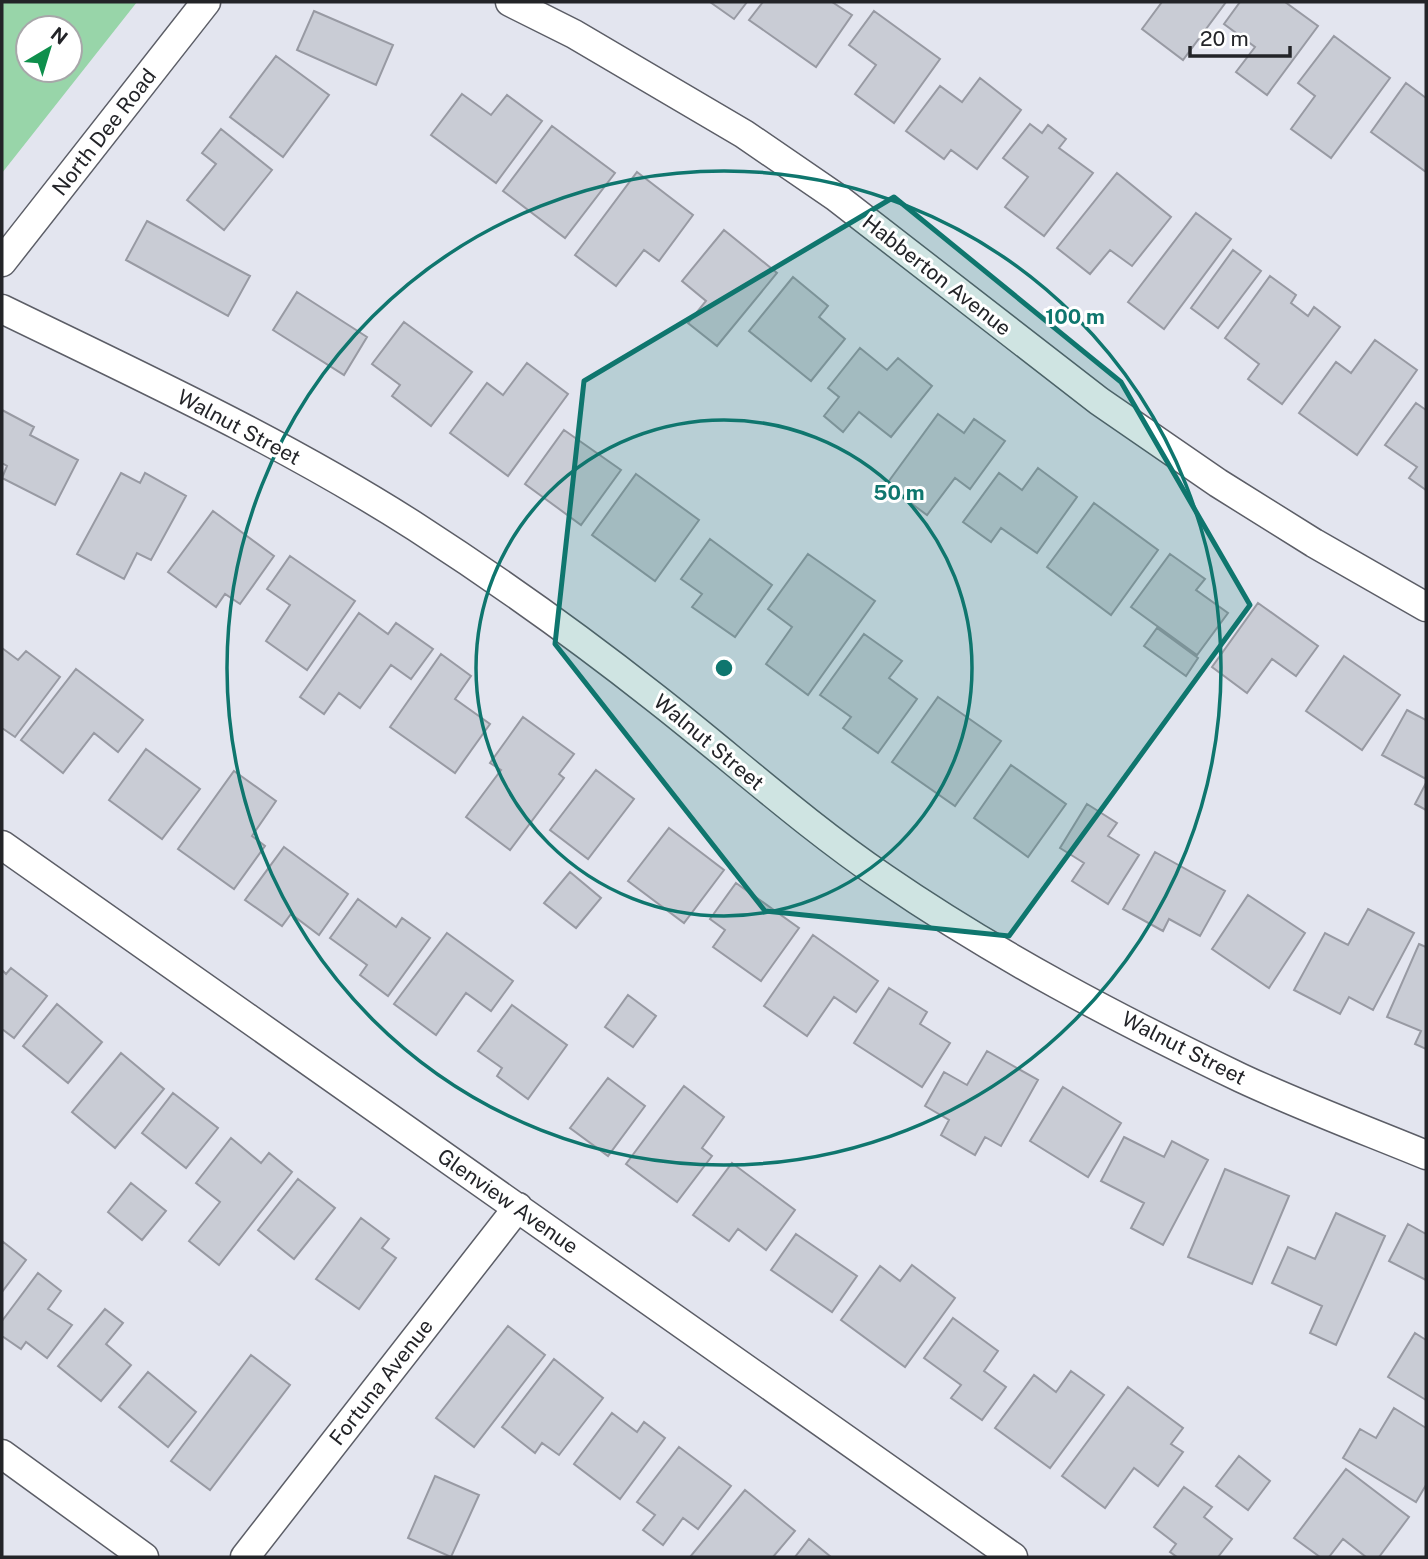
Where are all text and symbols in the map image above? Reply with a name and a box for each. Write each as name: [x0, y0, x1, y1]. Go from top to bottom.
north arrow: [14, 14, 84, 84]
scale bar: [1190, 14, 1290, 58]
text: N: [47, 22, 72, 49]
text: 20 m: [1200, 26, 1249, 51]
street label: North Dee Road: [47, 64, 161, 200]
street label: Habberton Avenue: [858, 209, 1016, 341]
text: 100 m: [1045, 304, 1105, 329]
street label: Walnut Street: [173, 384, 305, 470]
text: 50 m: [873, 480, 925, 505]
centre of rings: [712, 656, 736, 680]
street label: Walnut Street: [649, 689, 769, 795]
street label: Walnut Street: [1118, 1006, 1250, 1090]
street label: Glenview Avenue: [433, 1143, 583, 1259]
street label: Fortuna Avenue: [324, 1314, 438, 1450]

